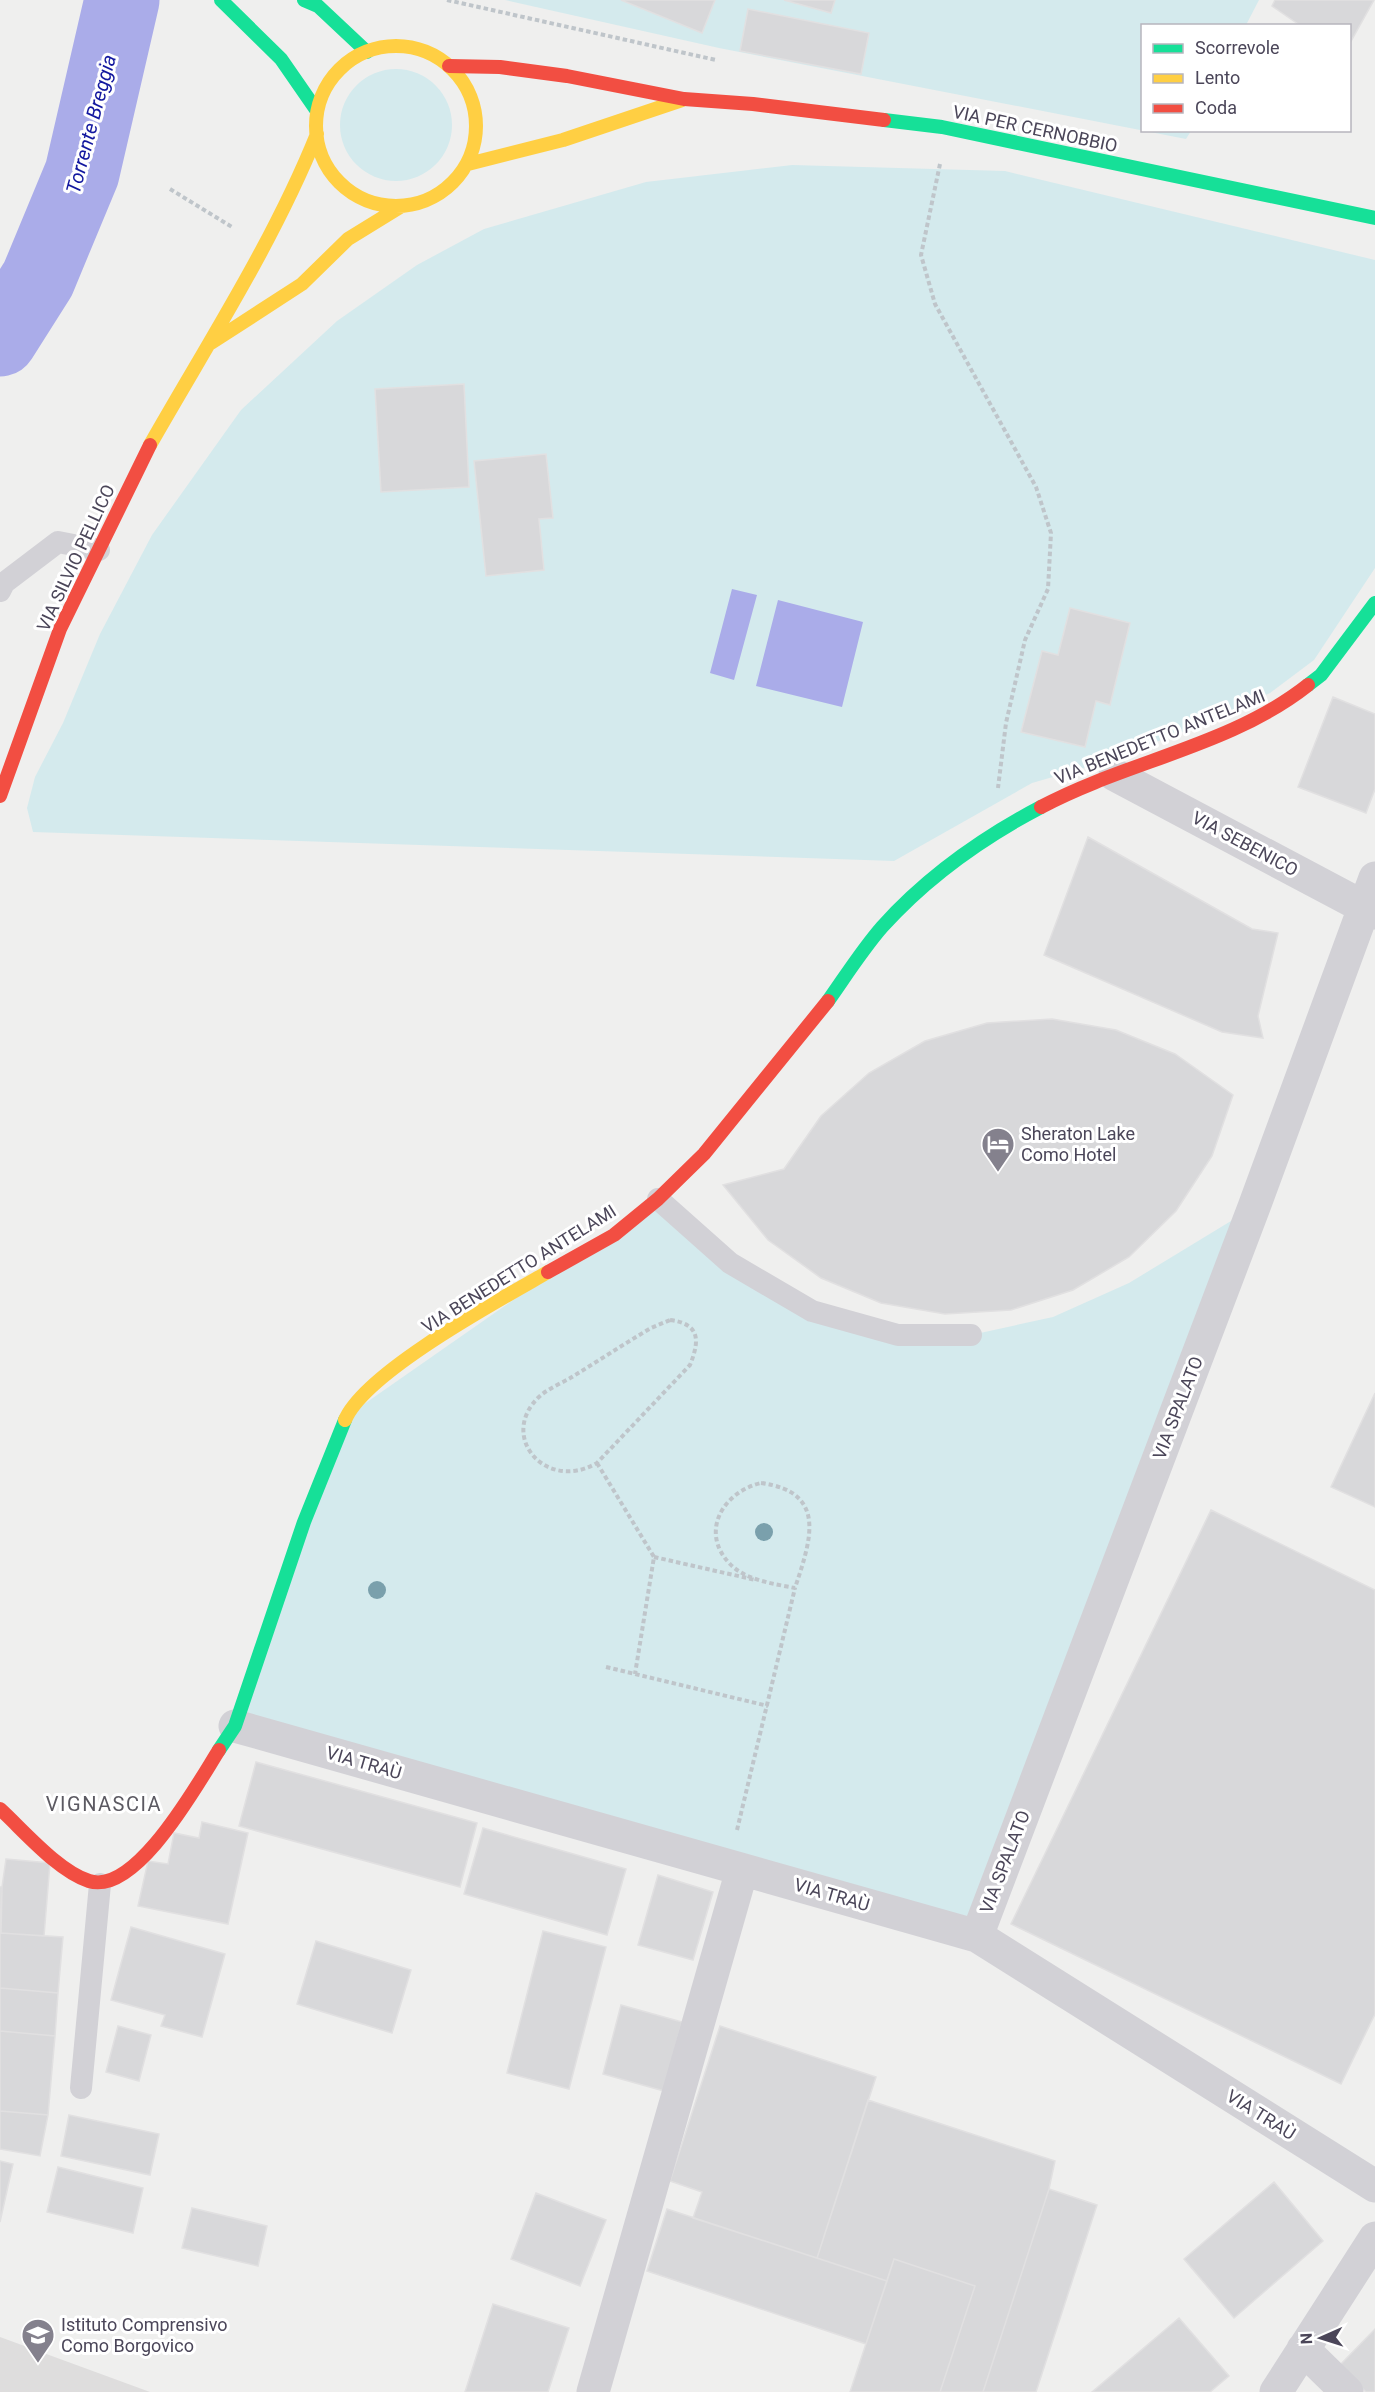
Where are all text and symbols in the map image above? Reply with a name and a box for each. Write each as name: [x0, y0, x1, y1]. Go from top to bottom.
legend: [1141, 24, 1351, 132]
text: Scorrevole: [1195, 37, 1280, 58]
water label: Torrente Breggia: [61, 52, 121, 196]
text: Lento: [1195, 67, 1240, 88]
text: Coda: [1195, 97, 1237, 118]
street label: VIA PER CERNOBBIO: [951, 101, 1119, 156]
street label: VIA SILVIO PELLICO: [32, 481, 119, 635]
street label: VIA BENEDETTO ANTELAMI: [1051, 685, 1268, 788]
street label: VIA SEBENICO: [1189, 807, 1302, 880]
place label: Sheraton Lake Como Hotel: [1021, 1123, 1135, 1165]
hotel icon: Sheraton Lake Como Hotel: [980, 1126, 1016, 1173]
street label: VIA BENEDETTO ANTELAMI: [418, 1200, 620, 1337]
street label: VIA SPALATO: [1148, 1353, 1207, 1462]
street label: VIA TRAÙ: [324, 1742, 404, 1783]
district label: VIGNASCIA: [46, 1792, 162, 1816]
street label: VIA SPALATO: [975, 1807, 1034, 1916]
street label: VIA TRAÙ: [792, 1874, 872, 1915]
street label: VIA TRAÙ: [1223, 2085, 1300, 2144]
north arrow: [1291, 2308, 1351, 2368]
place label: Istituto Comprensivo Como Borgovico: [61, 2314, 228, 2356]
school or university icon: Istituto Comprensivo Como Borgovico: [20, 2317, 56, 2364]
text: N: [1297, 2333, 1316, 2345]

